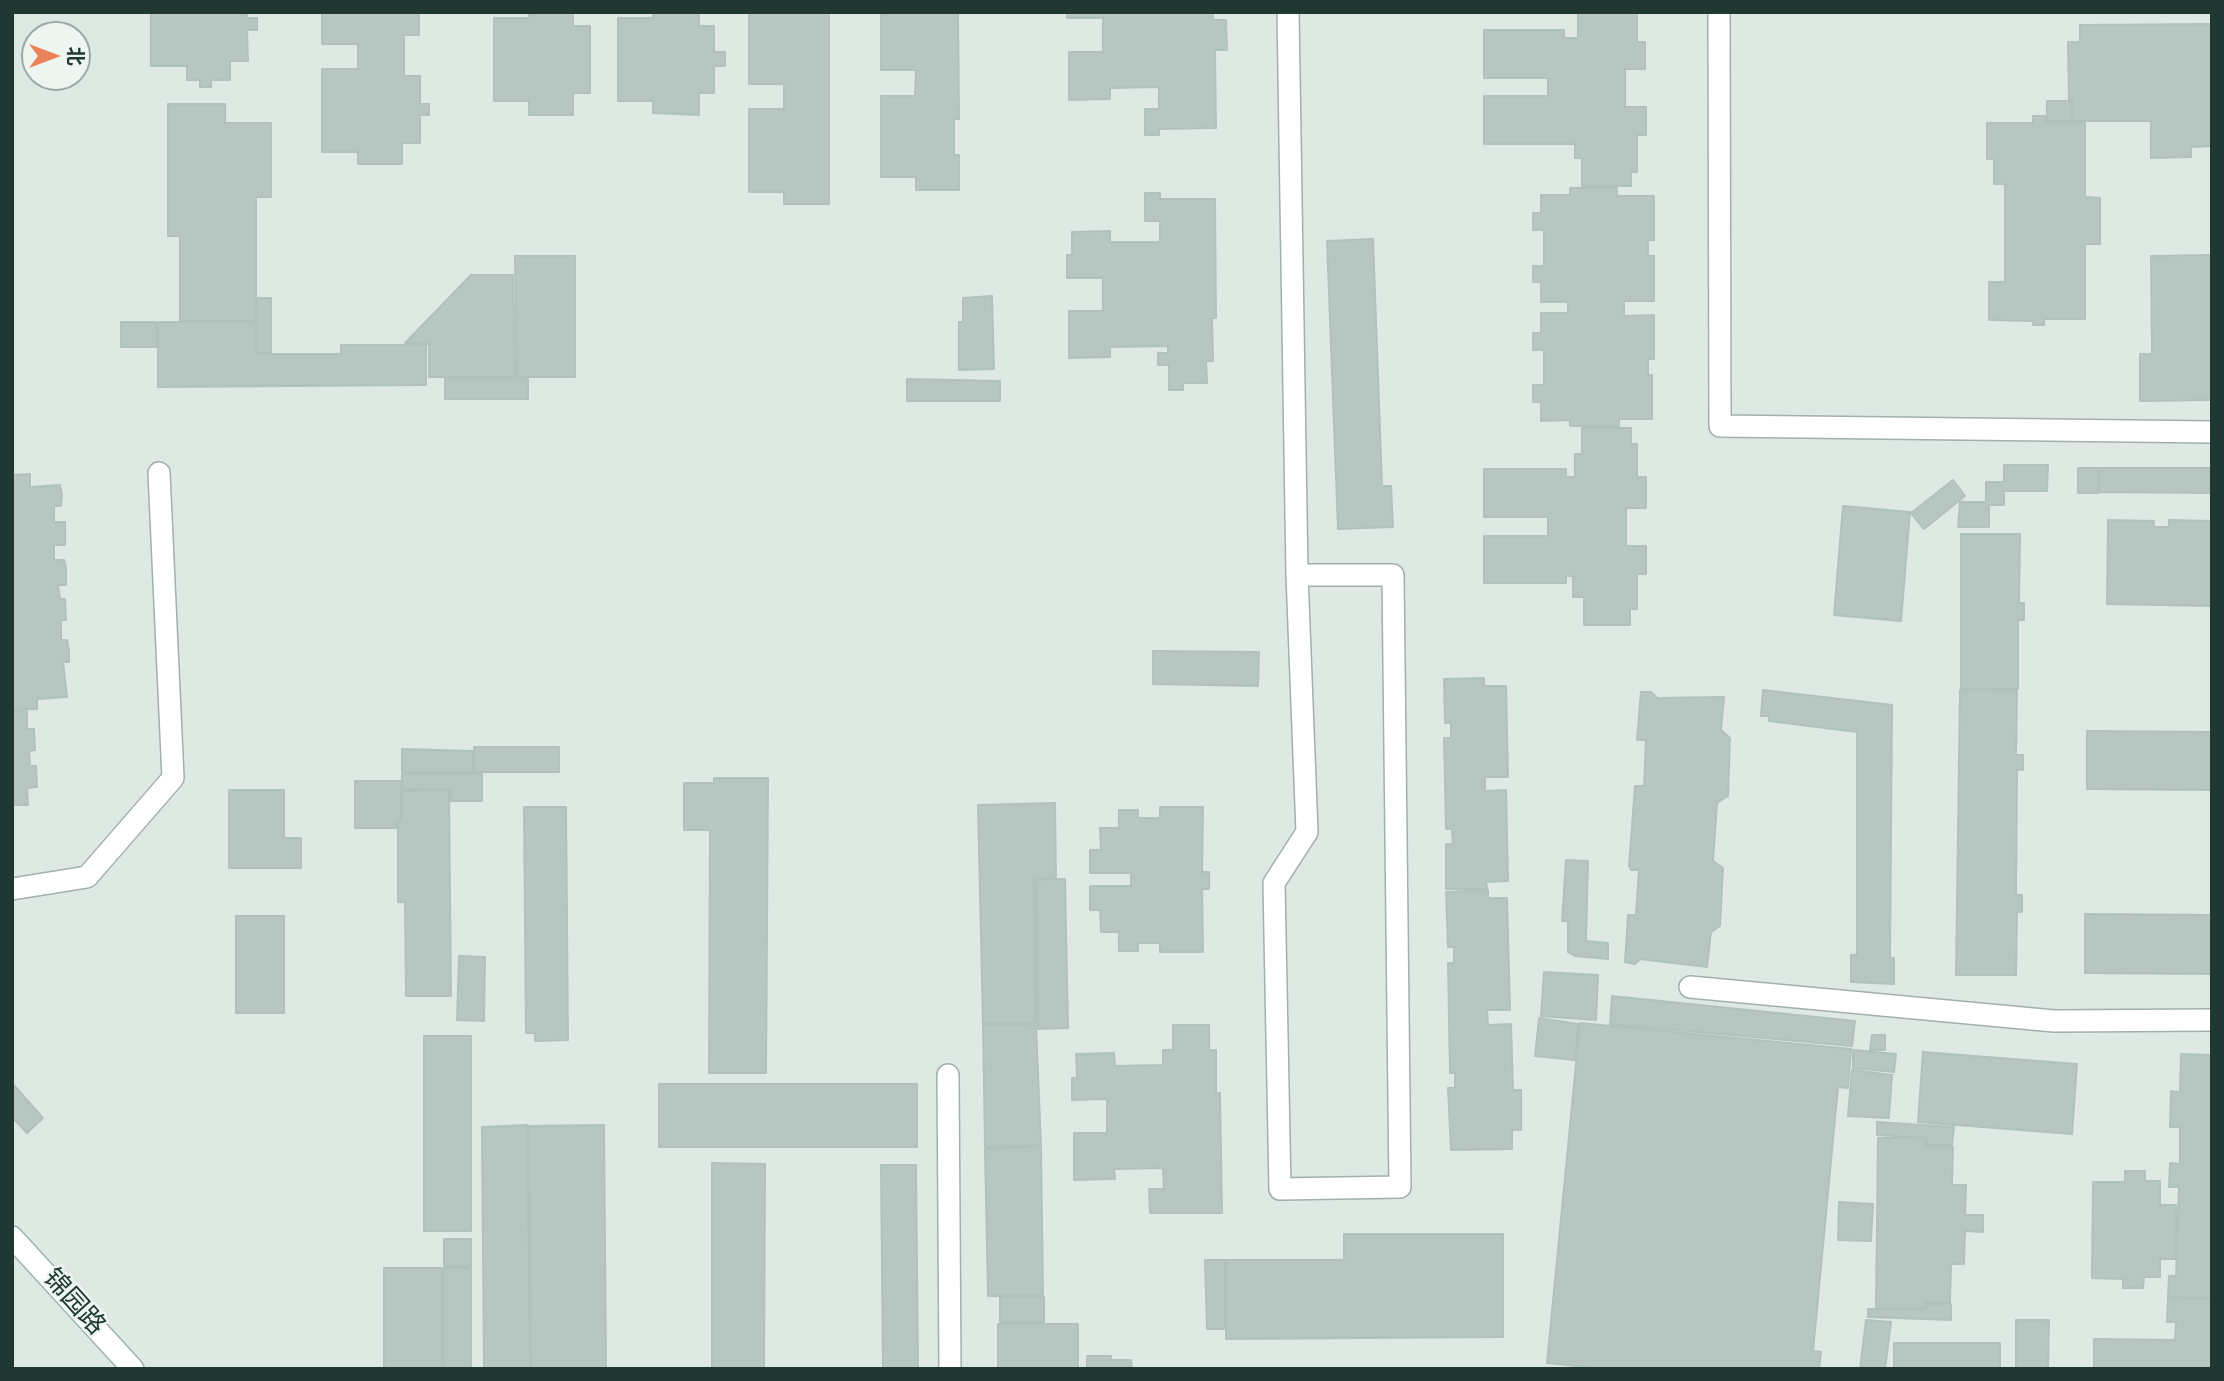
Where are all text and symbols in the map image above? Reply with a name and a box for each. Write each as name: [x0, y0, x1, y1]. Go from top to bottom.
north arrow: [21, 21, 91, 91]
text: 北: [62, 46, 89, 66]
street label: 锦园路: [35, 1264, 111, 1342]

